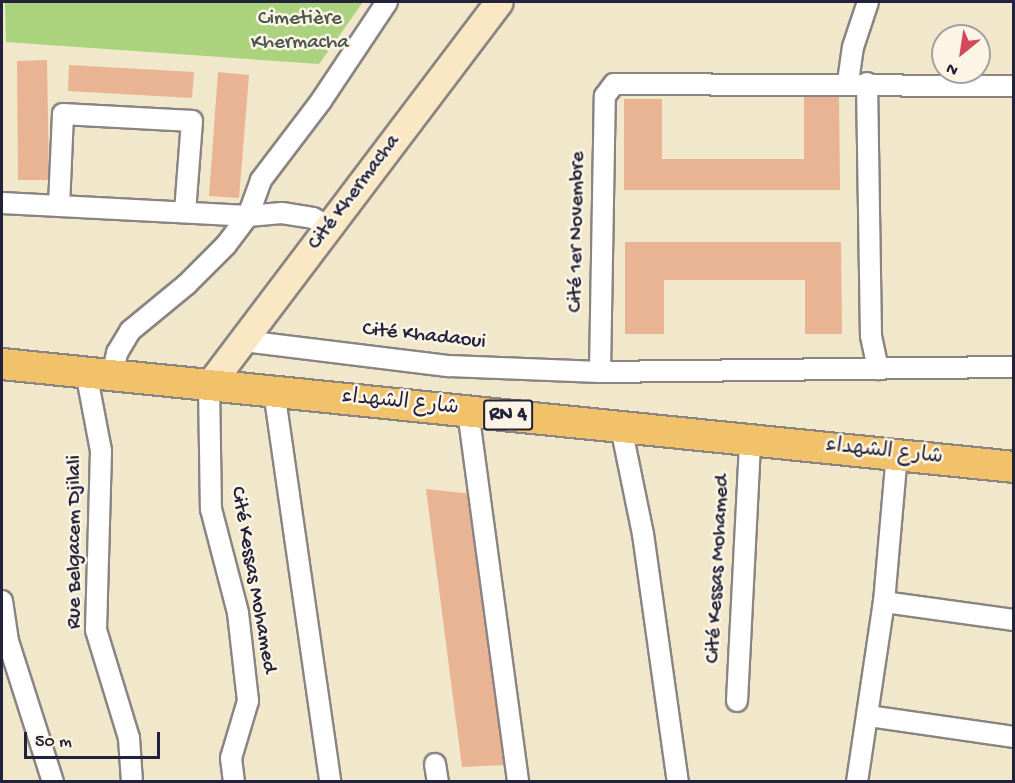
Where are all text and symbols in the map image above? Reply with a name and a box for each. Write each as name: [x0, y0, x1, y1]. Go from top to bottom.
park label: Cimetière Khermacha: [251, 7, 349, 57]
north arrow: [931, 24, 991, 84]
text: N: [943, 57, 962, 79]
street label: Cité Khermacha: [303, 130, 407, 256]
street label: Cité 1er Novembre: [564, 151, 592, 313]
street label: Cité Khadaoui: [361, 318, 487, 356]
street label: شارع الشهداء: [340, 385, 460, 423]
road number: RN 4: [482, 398, 534, 432]
street label: شارع الشهداء: [824, 434, 944, 472]
street label: Rue Belgacem Djilali: [63, 455, 89, 629]
street label: Cité Kessas Mohamed: [701, 474, 737, 664]
street label: Cité Kessas Mohamed: [223, 485, 281, 675]
scale bar: [27, 720, 164, 758]
text: 50 m: [35, 732, 72, 753]

